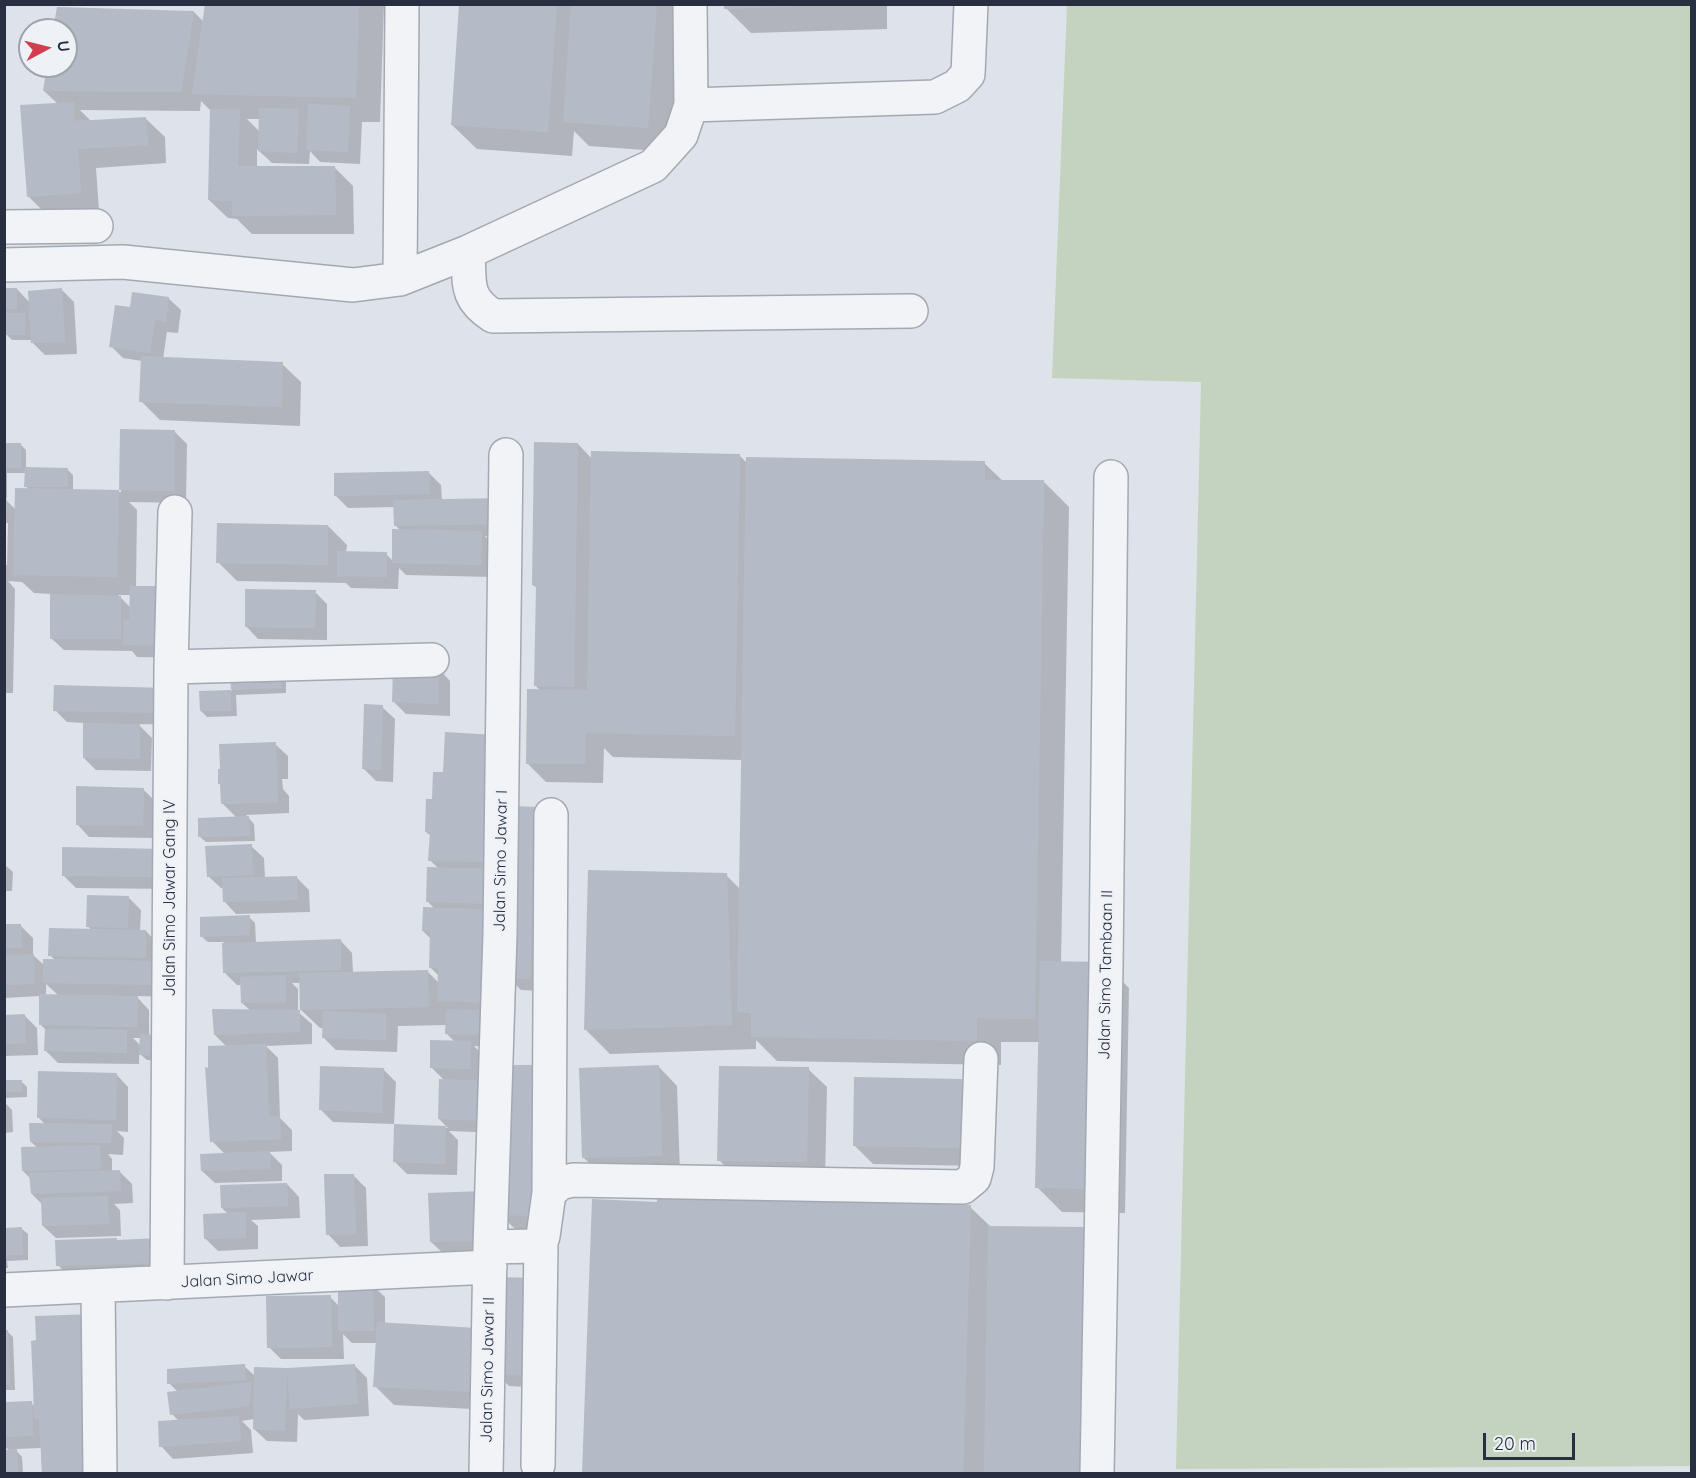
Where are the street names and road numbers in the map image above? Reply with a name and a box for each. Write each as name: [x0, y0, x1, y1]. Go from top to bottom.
street label: Jalan Simo Jawar I: [490, 790, 512, 932]
street label: Jalan Simo Jawar Gang IV: [160, 799, 180, 997]
street label: Jalan Simo Tambaan II: [1095, 890, 1117, 1060]
street label: Jalan Simo Jawar: [180, 1266, 314, 1292]
street label: Jalan Simo Jawar II: [477, 1297, 499, 1443]

